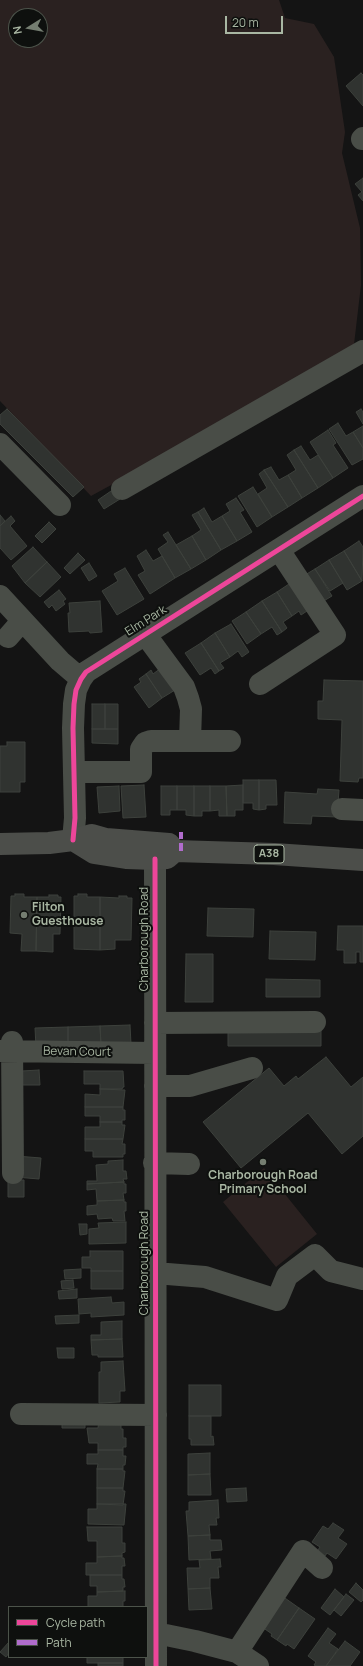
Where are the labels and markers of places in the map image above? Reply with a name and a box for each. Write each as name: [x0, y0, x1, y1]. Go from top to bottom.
place label: Filton Guesthouse: [32, 901, 103, 929]
marker: Filton Guesthouse: [19, 910, 29, 920]
marker: Charborough Road Primary School: [258, 1157, 268, 1167]
place label: Charborough Road Primary School: [208, 1169, 318, 1197]

